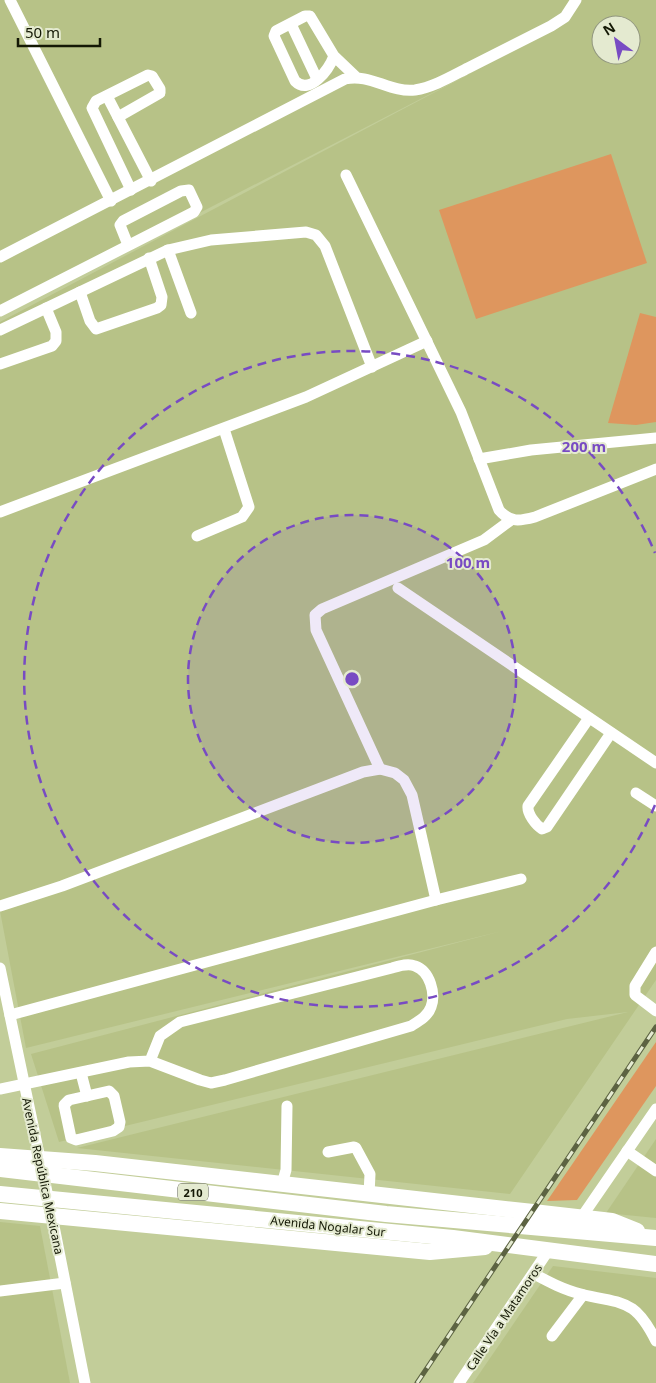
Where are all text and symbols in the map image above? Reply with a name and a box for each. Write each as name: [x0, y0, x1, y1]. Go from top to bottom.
scale bar: [18, 15, 100, 47]
north arrow: [591, 15, 641, 65]
text: N: [599, 17, 619, 40]
text: 50 m: [25, 22, 60, 42]
text: 200 m: [562, 436, 606, 456]
text: 100 m: [446, 552, 490, 572]
centre of rings: [343, 670, 361, 688]
street label: Avenida República Mexicana: [18, 1096, 68, 1256]
road number: 210: [178, 1184, 208, 1200]
street label: Avenida Nogalar Sur: [270, 1212, 386, 1241]
street label: Calle Vía a Matamoros: [462, 1260, 546, 1374]

